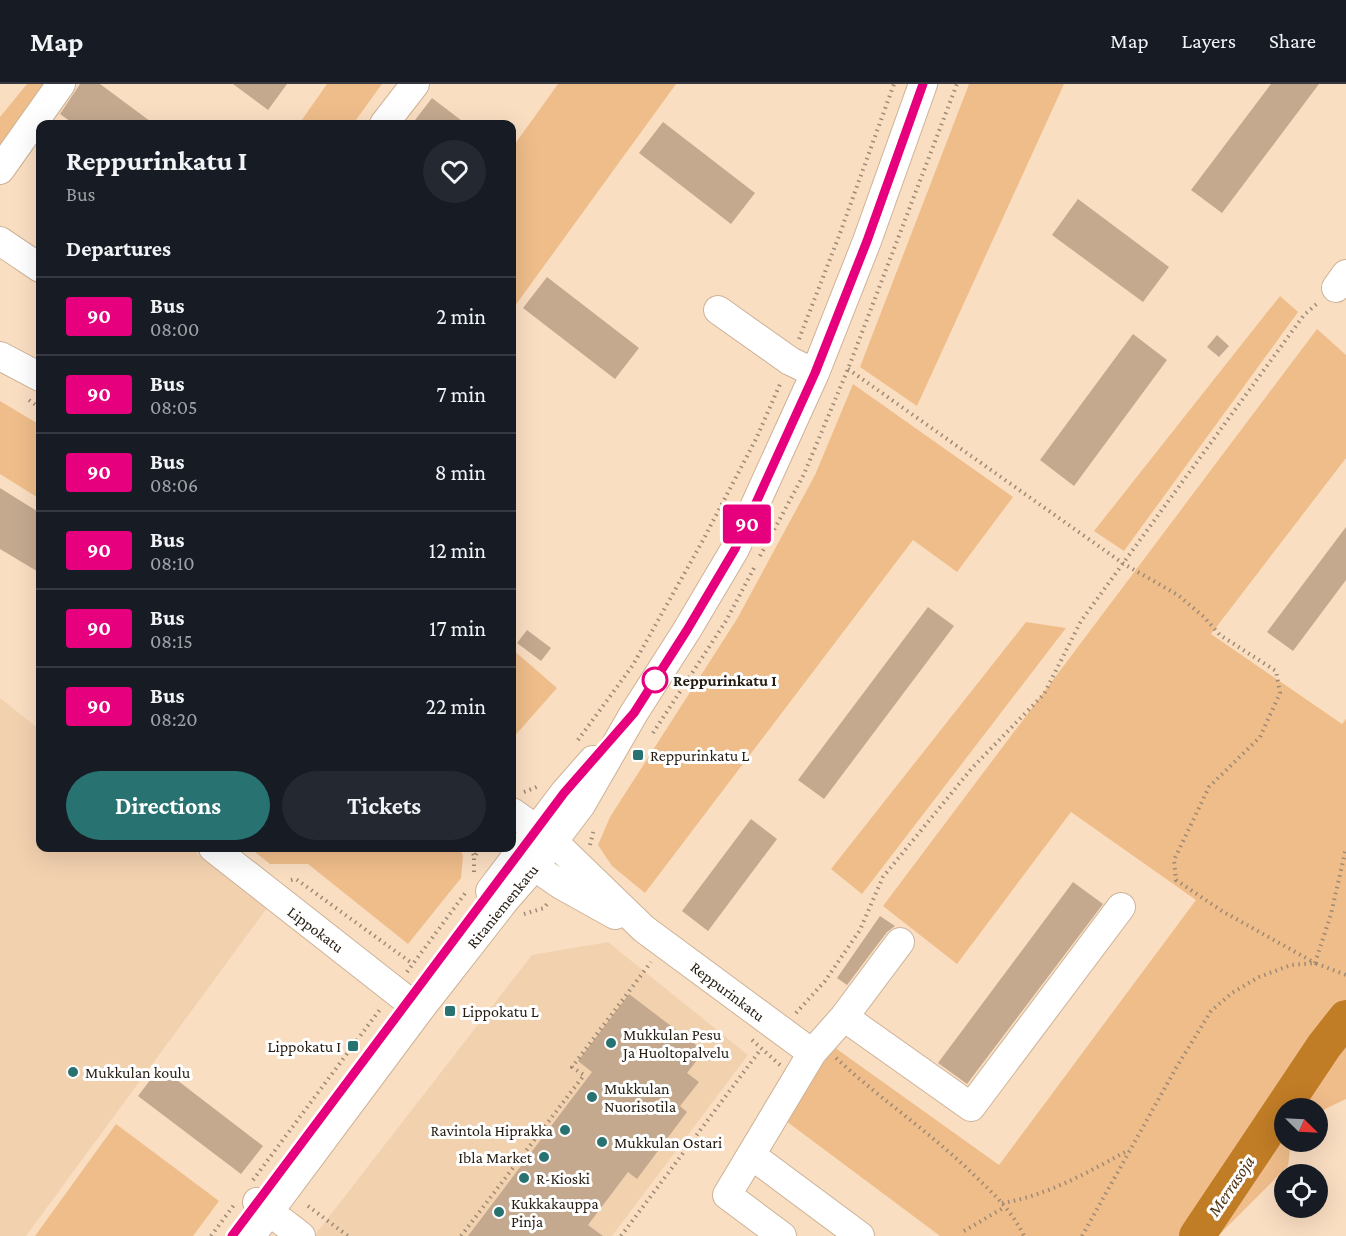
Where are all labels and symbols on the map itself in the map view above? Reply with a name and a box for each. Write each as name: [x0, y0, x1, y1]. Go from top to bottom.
line badge: 90: [720, 504, 774, 544]
marker: Reppurinkatu I: [642, 667, 668, 693]
place label: Reppurinkatu I: [673, 672, 777, 689]
place label: Reppurinkatu L: [650, 747, 749, 765]
marker: Reppurinkatu L: [631, 748, 645, 762]
street label: Ritaniemenkatu: [463, 861, 542, 952]
street label: Lippokatu: [284, 903, 347, 957]
street label: Reppurinkatu: [687, 958, 768, 1026]
place label: Lippokatu L: [462, 1003, 539, 1021]
marker: Lippokatu L: [443, 1004, 457, 1018]
place label: Mukkulan Pesu Ja Huoltopalvelu: [621, 1026, 730, 1062]
marker: Mukkulan Pesu Ja Huoltopalvelu: [604, 1036, 618, 1050]
place label: Lippokatu I: [268, 1038, 341, 1056]
marker: Lippokatu I: [346, 1039, 360, 1053]
place label: Mukkulan koulu: [85, 1064, 191, 1081]
marker: Mukkulan koulu: [66, 1065, 80, 1079]
place label: Mukkulan Nuorisotila: [604, 1080, 677, 1115]
marker: Mukkulan Nuorisotila: [585, 1090, 599, 1104]
north arrow: [1274, 1098, 1328, 1152]
place label: Ravintola Hiprakka: [431, 1122, 554, 1140]
marker: Ravintola Hiprakka: [558, 1123, 572, 1137]
place label: Mukkulan Ostari: [614, 1134, 722, 1151]
marker: Mukkulan Ostari: [595, 1135, 609, 1149]
place label: Ibla Market: [458, 1149, 533, 1166]
marker: Ibla Market: [537, 1150, 551, 1164]
water label: Merrasoja: [1203, 1152, 1260, 1221]
place label: R-Kioski: [536, 1170, 590, 1187]
marker: R-Kioski: [517, 1171, 531, 1185]
place label: Kukkakauppa Pinja: [511, 1195, 599, 1231]
marker: Kukkakauppa Pinja: [492, 1205, 506, 1219]

